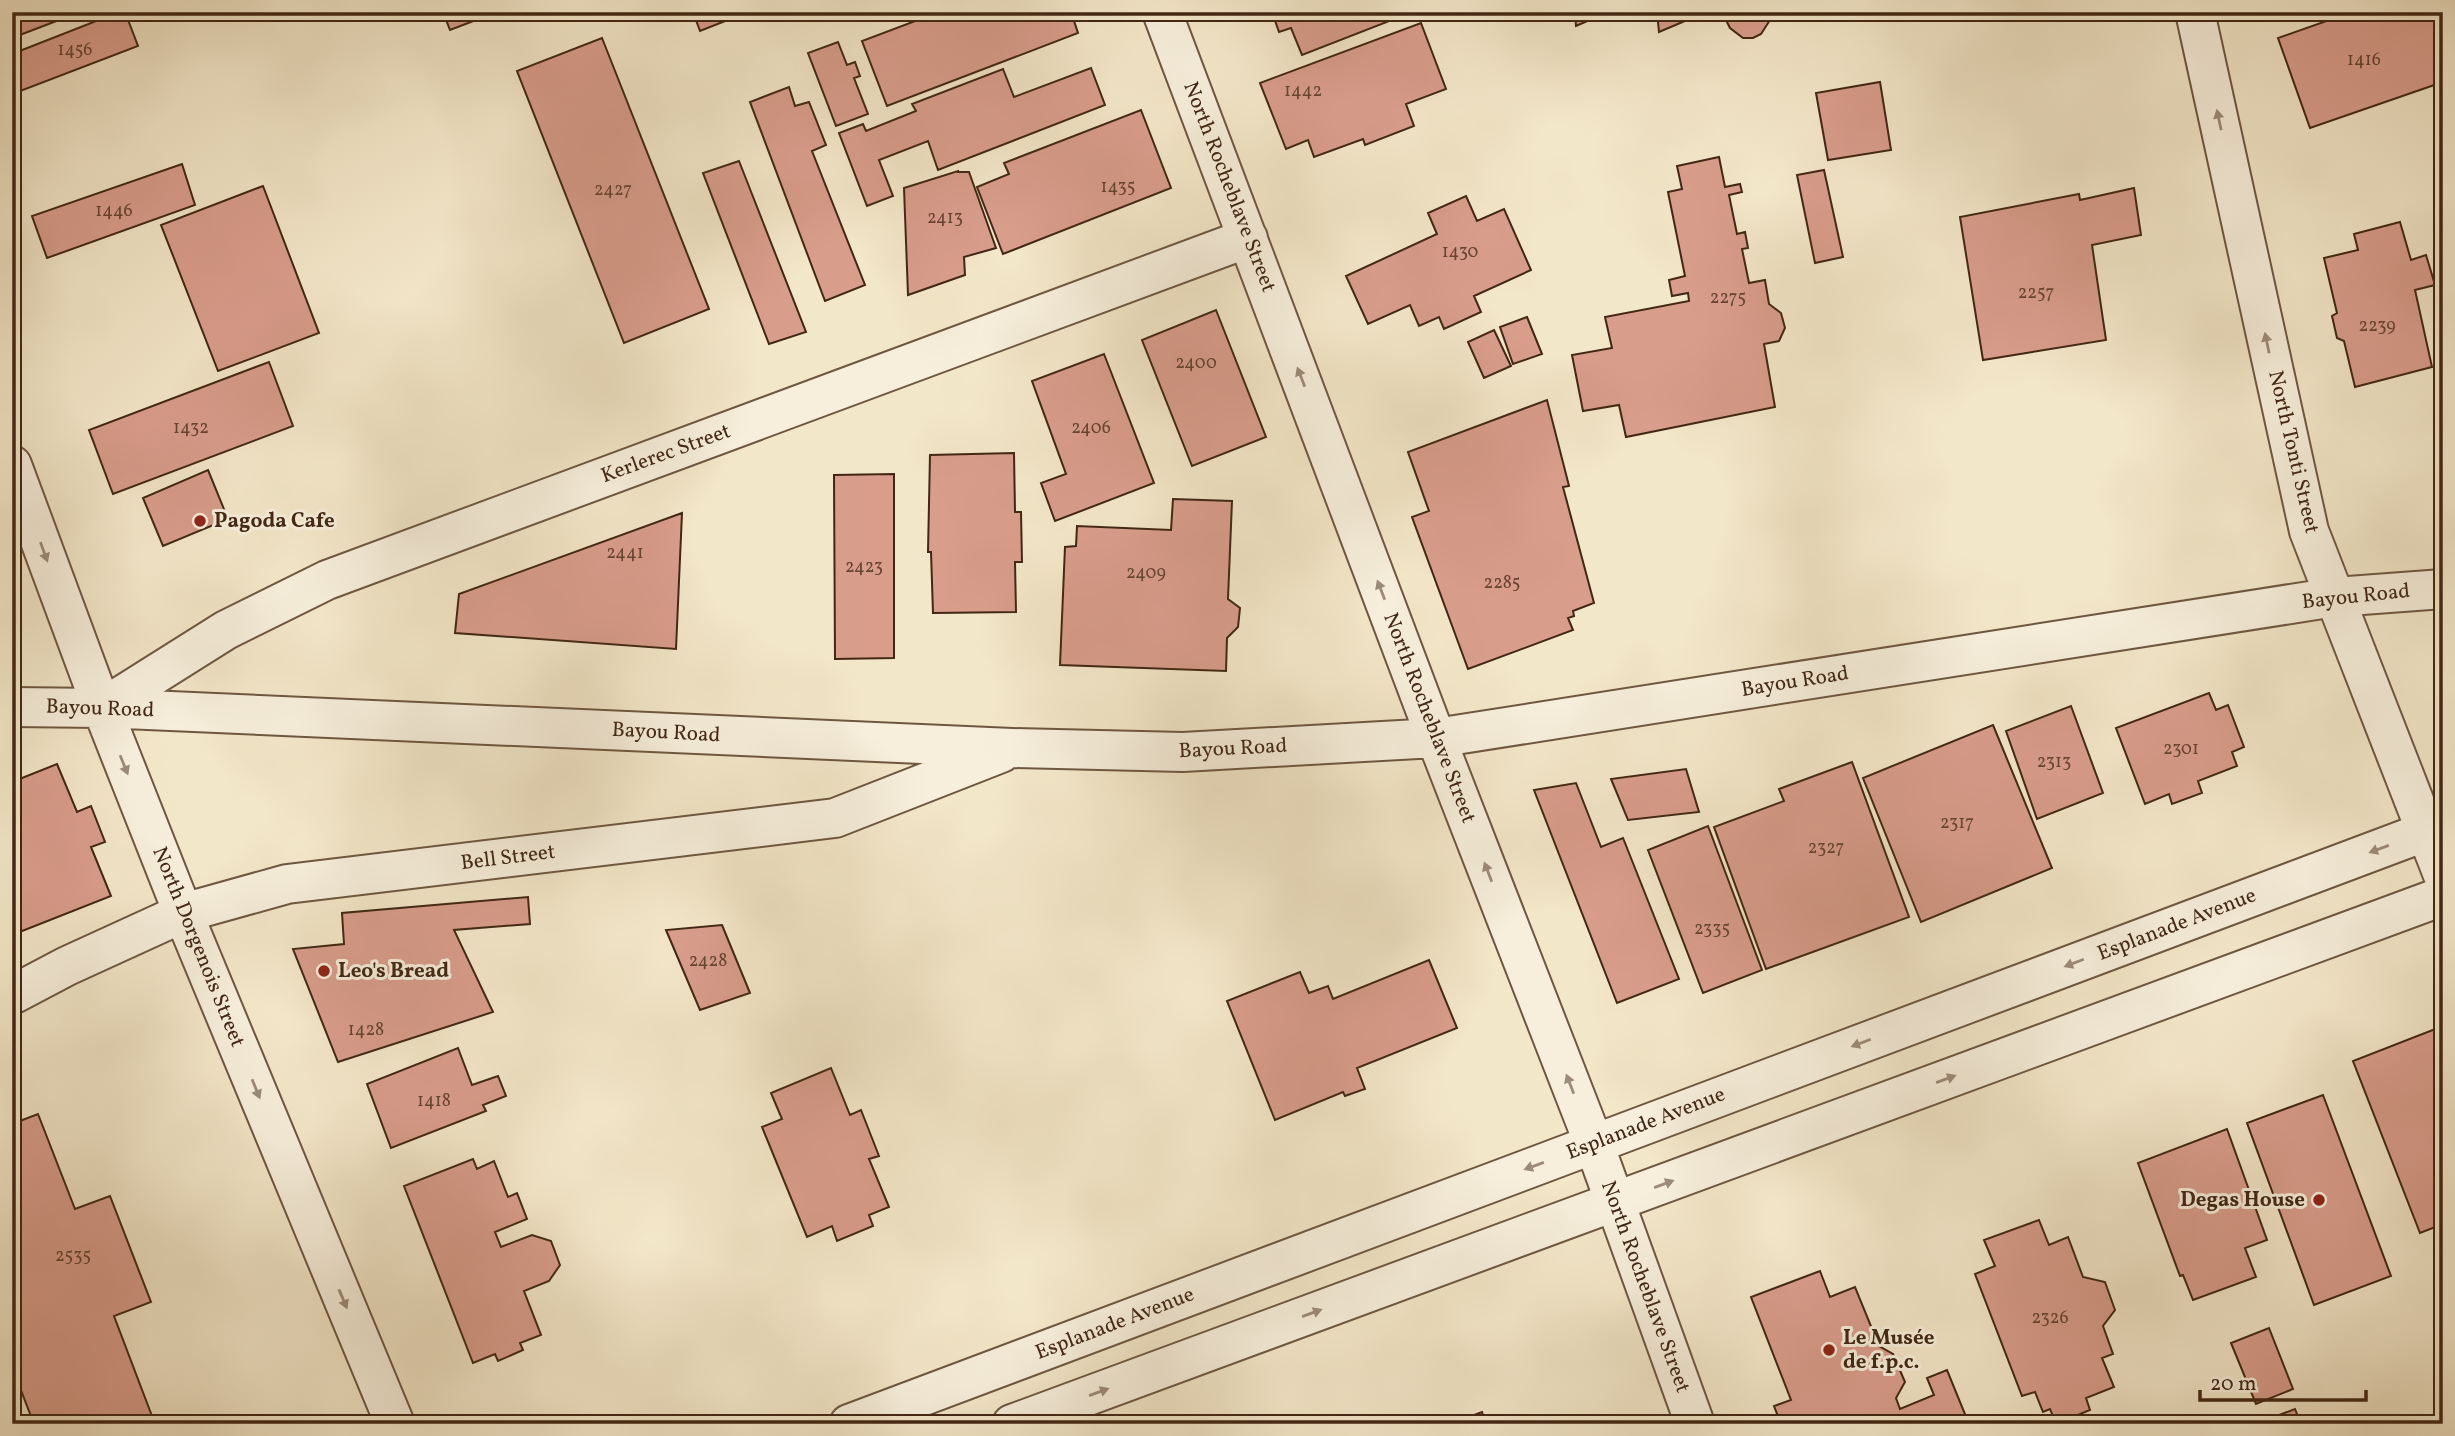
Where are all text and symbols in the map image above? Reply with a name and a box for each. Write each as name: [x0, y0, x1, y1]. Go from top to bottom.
house number: 1456: [58, 38, 92, 63]
house number: 1416: [2347, 48, 2381, 73]
street label: North Rocheblave Street: [1175, 77, 1283, 297]
house number: 1442: [1284, 79, 1322, 104]
one-way arrow: [2213, 109, 2224, 131]
house number: 1435: [1101, 175, 1135, 200]
house number: 2427: [594, 178, 632, 203]
house number: 1446: [95, 199, 133, 224]
house number: 2413: [927, 206, 963, 231]
house number: 1430: [1442, 240, 1479, 265]
house number: 2257: [2018, 281, 2054, 306]
house number: 2275: [1710, 286, 1746, 311]
house number: 2239: [2358, 314, 2396, 339]
one-way arrow: [2262, 332, 2273, 354]
house number: 2400: [1175, 351, 1217, 376]
one-way arrow: [1295, 367, 1306, 388]
street label: North Tonti Street: [2260, 368, 2326, 536]
house number: 1432: [173, 416, 209, 441]
house number: 2406: [1071, 416, 1111, 441]
street label: Kerlerec Street: [597, 417, 735, 491]
place label: Pagoda Cafe: [214, 507, 335, 536]
marker: Pagoda Cafe: [192, 513, 208, 529]
one-way arrow: [39, 541, 50, 562]
house number: 2441: [606, 541, 644, 566]
house number: 2423: [845, 555, 883, 580]
house number: 2409: [1126, 561, 1166, 586]
house number: 2285: [1484, 571, 1520, 596]
street label: Bayou Road: [2300, 577, 2412, 617]
one-way arrow: [1375, 580, 1386, 601]
street label: North Rocheblave Street: [1375, 608, 1483, 828]
street label: Bayou Road: [1739, 659, 1851, 705]
street label: Bayou Road: [45, 693, 155, 725]
street label: Bayou Road: [611, 716, 721, 750]
street label: Bayou Road: [1178, 732, 1288, 766]
house number: 2301: [2163, 737, 2199, 762]
house number: 2313: [2037, 750, 2071, 775]
one-way arrow: [119, 754, 130, 775]
house number: 2317: [1940, 811, 1974, 836]
house number: 2327: [1808, 836, 1844, 861]
street label: Bell Street: [459, 838, 557, 878]
street label: North Dorgenois Street: [144, 842, 252, 1052]
one-way arrow: [2368, 843, 2389, 854]
one-way arrow: [1483, 861, 1494, 882]
street label: Esplanade Avenue: [2093, 881, 2261, 969]
house number: 2335: [1694, 917, 1730, 942]
house number: 2428: [689, 949, 727, 974]
place label: Leo's Bread: [338, 957, 449, 986]
one-way arrow: [2064, 958, 2085, 969]
marker: Leo's Bread: [316, 963, 332, 979]
house number: 1428: [348, 1018, 384, 1043]
one-way arrow: [1851, 1038, 1872, 1049]
one-way arrow: [1565, 1073, 1576, 1094]
one-way arrow: [1936, 1074, 1957, 1085]
one-way arrow: [251, 1079, 262, 1100]
street label: Esplanade Avenue: [1562, 1080, 1730, 1168]
house number: 1418: [417, 1089, 451, 1114]
one-way arrow: [1523, 1161, 1544, 1172]
street label: North Rocheblave Street: [1593, 1177, 1697, 1397]
one-way arrow: [1653, 1178, 1674, 1189]
place label: Degas House: [2180, 1186, 2305, 1215]
marker: Degas House: [2311, 1192, 2327, 1208]
house number: 2535: [55, 1244, 91, 1269]
street label: Esplanade Avenue: [1031, 1280, 1199, 1368]
one-way arrow: [338, 1289, 349, 1310]
house number: 2326: [2031, 1306, 2069, 1331]
one-way arrow: [1302, 1307, 1323, 1318]
place label: Le Musée de f.p.c.: [1843, 1324, 1934, 1377]
marker: Le Musée de f.p.c.: [1821, 1342, 1837, 1358]
scale bar: [2200, 1359, 2366, 1403]
text: 20 m: [2210, 1370, 2256, 1399]
one-way arrow: [1088, 1386, 1109, 1397]

